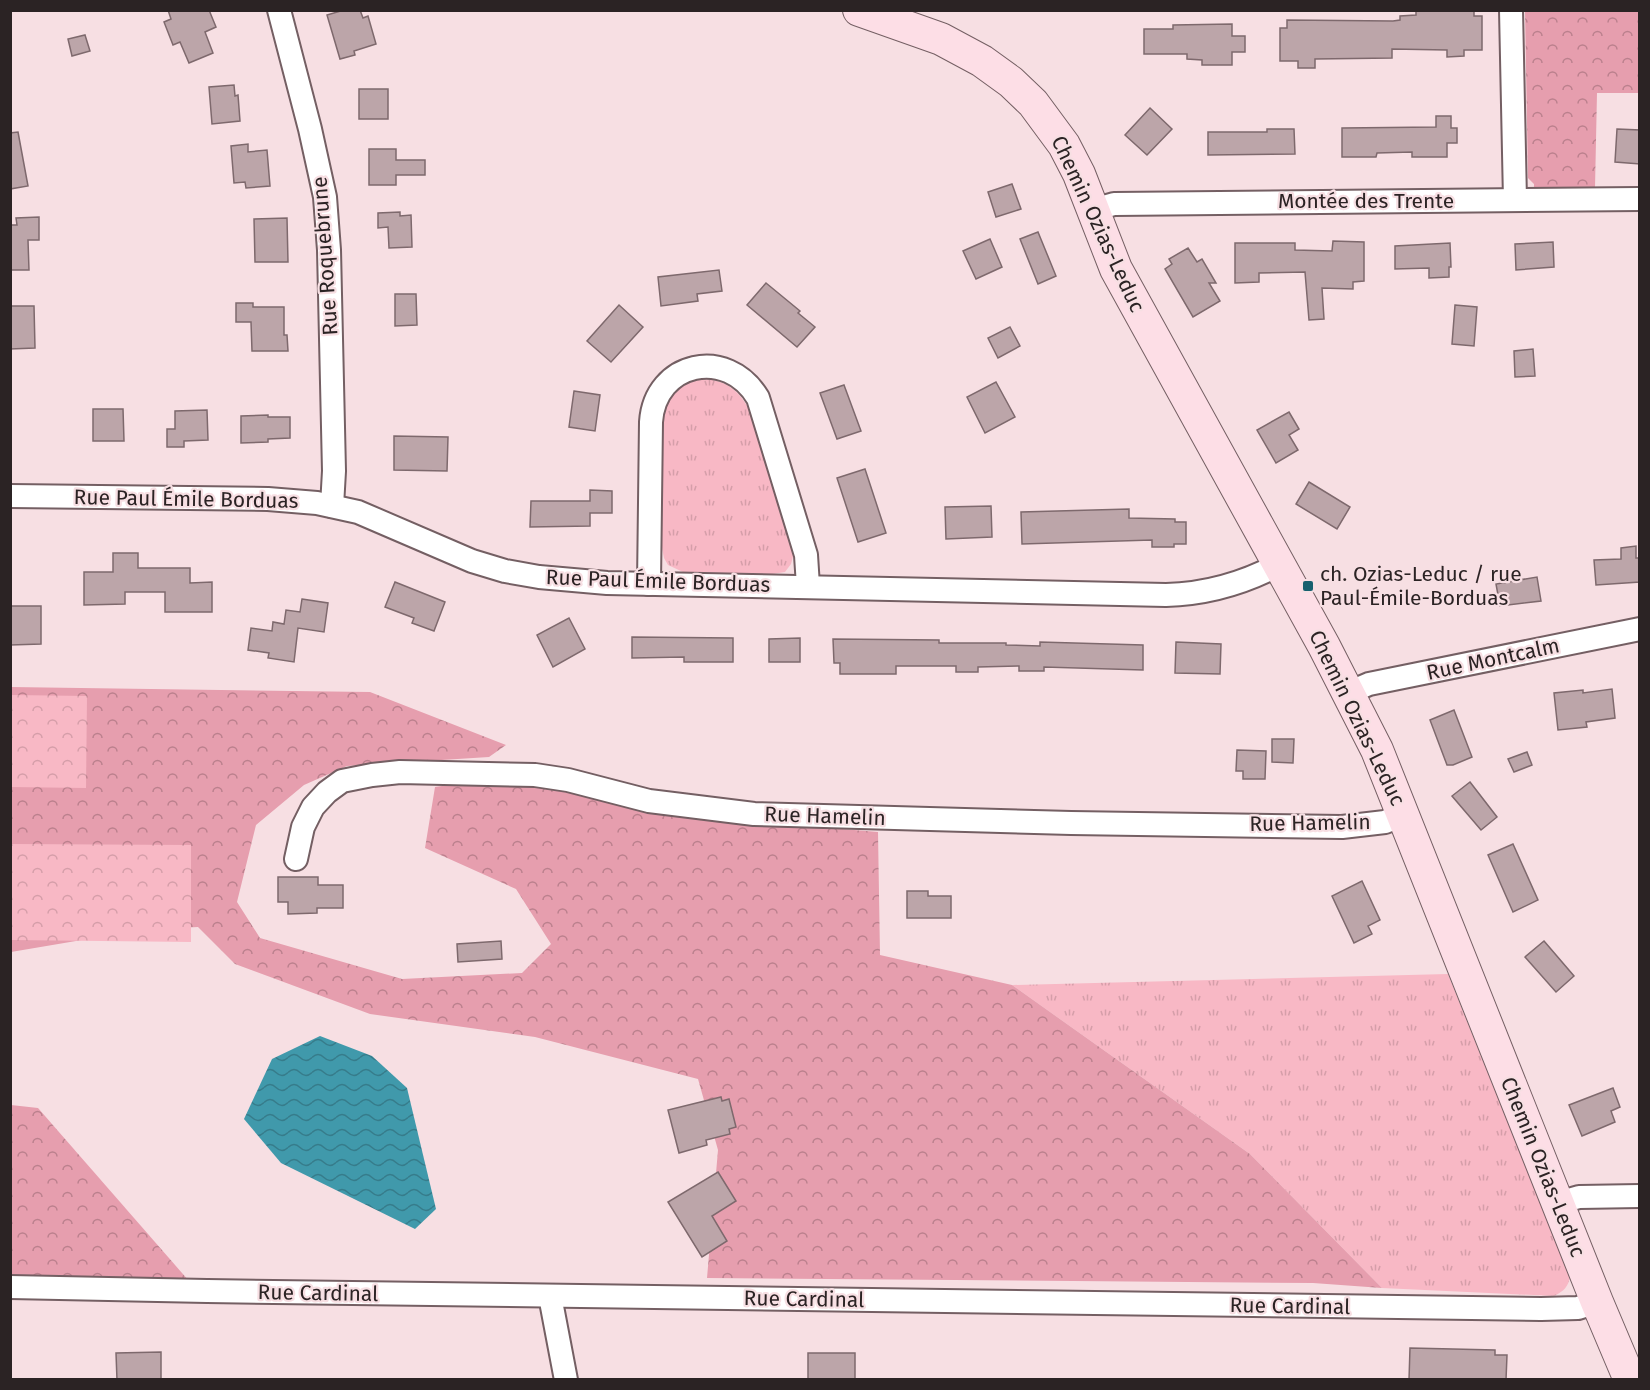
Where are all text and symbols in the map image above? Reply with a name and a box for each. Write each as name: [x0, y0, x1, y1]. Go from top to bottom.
street label: Chemin Ozias-Leduc: [1046, 132, 1150, 316]
street label: Rue Roquebrune: [306, 176, 344, 336]
street label: Montée des Trente: [1278, 188, 1454, 214]
street label: Rue Paul Émile Borduas: [73, 484, 299, 514]
place label: ch. Ozias-Leduc / rue Paul-Émile-Borduas: [1320, 561, 1522, 611]
street label: Rue Paul Émile Borduas: [545, 564, 771, 598]
marker: ch. Ozias-Leduc / rue Paul-Émile-Borduas: [1301, 579, 1315, 593]
street label: Chemin Ozias-Leduc: [1303, 626, 1411, 810]
street label: Rue Montcalm: [1424, 632, 1562, 686]
street label: Rue Hamelin: [764, 801, 886, 831]
street label: Rue Hamelin: [1249, 809, 1371, 837]
street label: Chemin Ozias-Leduc: [1495, 1073, 1591, 1261]
street label: Rue Cardinal: [258, 1279, 378, 1307]
street label: Rue Cardinal: [744, 1285, 864, 1313]
street label: Rue Cardinal: [1230, 1292, 1350, 1320]

